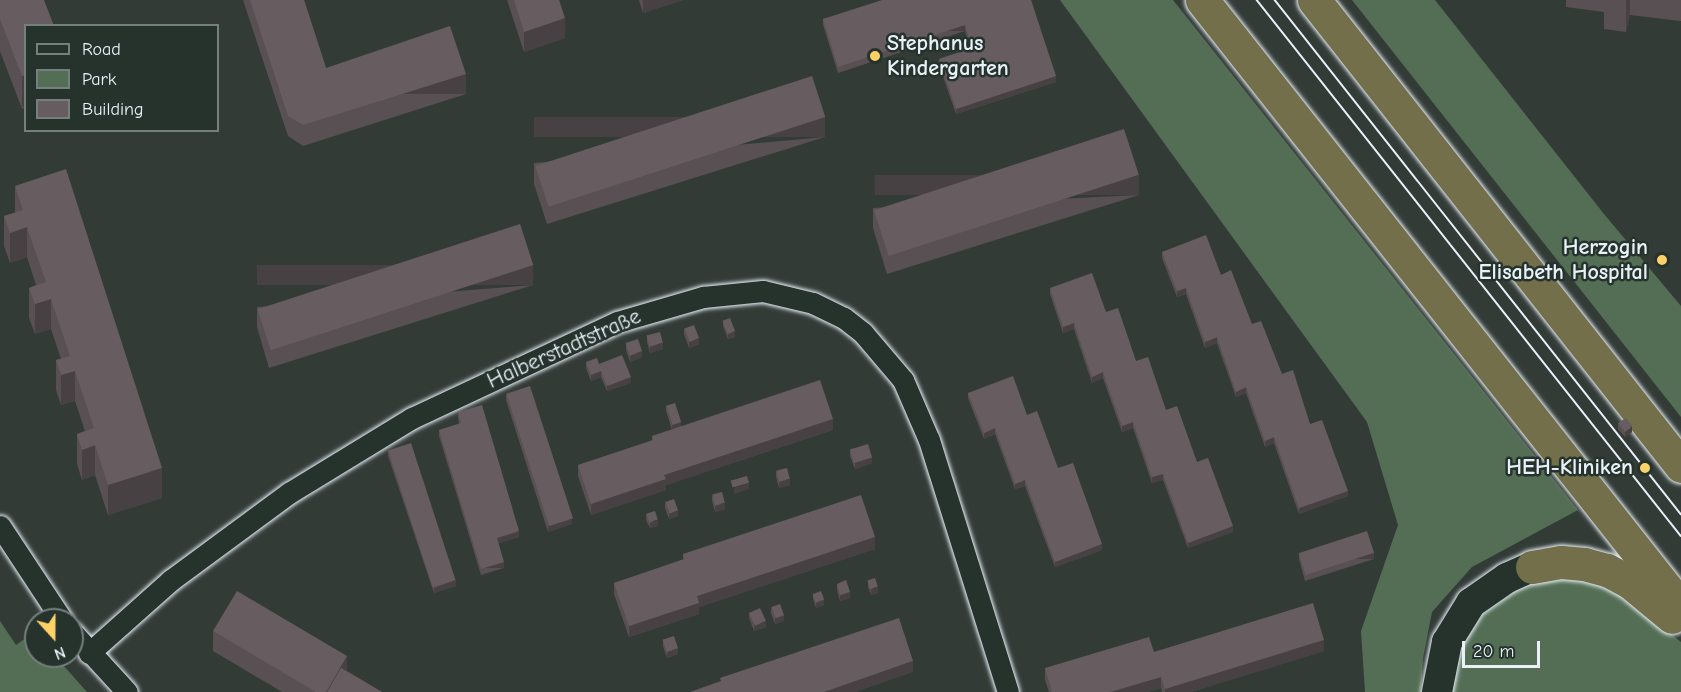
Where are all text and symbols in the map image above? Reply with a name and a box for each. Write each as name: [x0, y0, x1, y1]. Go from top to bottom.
legend: [24, 24, 219, 132]
place label: Stephanus Kindergarten: [887, 30, 1009, 82]
text: Road: [82, 39, 121, 60]
marker: Stephanus Kindergarten: [868, 49, 882, 63]
text: Park: [82, 69, 116, 90]
text: Building: [82, 99, 144, 120]
place label: Herzogin Elisabeth Hospital: [1479, 234, 1648, 286]
marker: Herzogin Elisabeth Hospital: [1653, 251, 1671, 269]
street label: Halberstadtstraße: [483, 303, 645, 395]
place label: HEH-Kliniken: [1506, 455, 1633, 481]
marker: HEH-Kliniken: [1638, 461, 1652, 475]
north arrow: [24, 608, 84, 668]
scale bar: [1465, 629, 1543, 667]
text: 20 m: [1473, 641, 1514, 662]
text: N: [52, 643, 68, 663]

